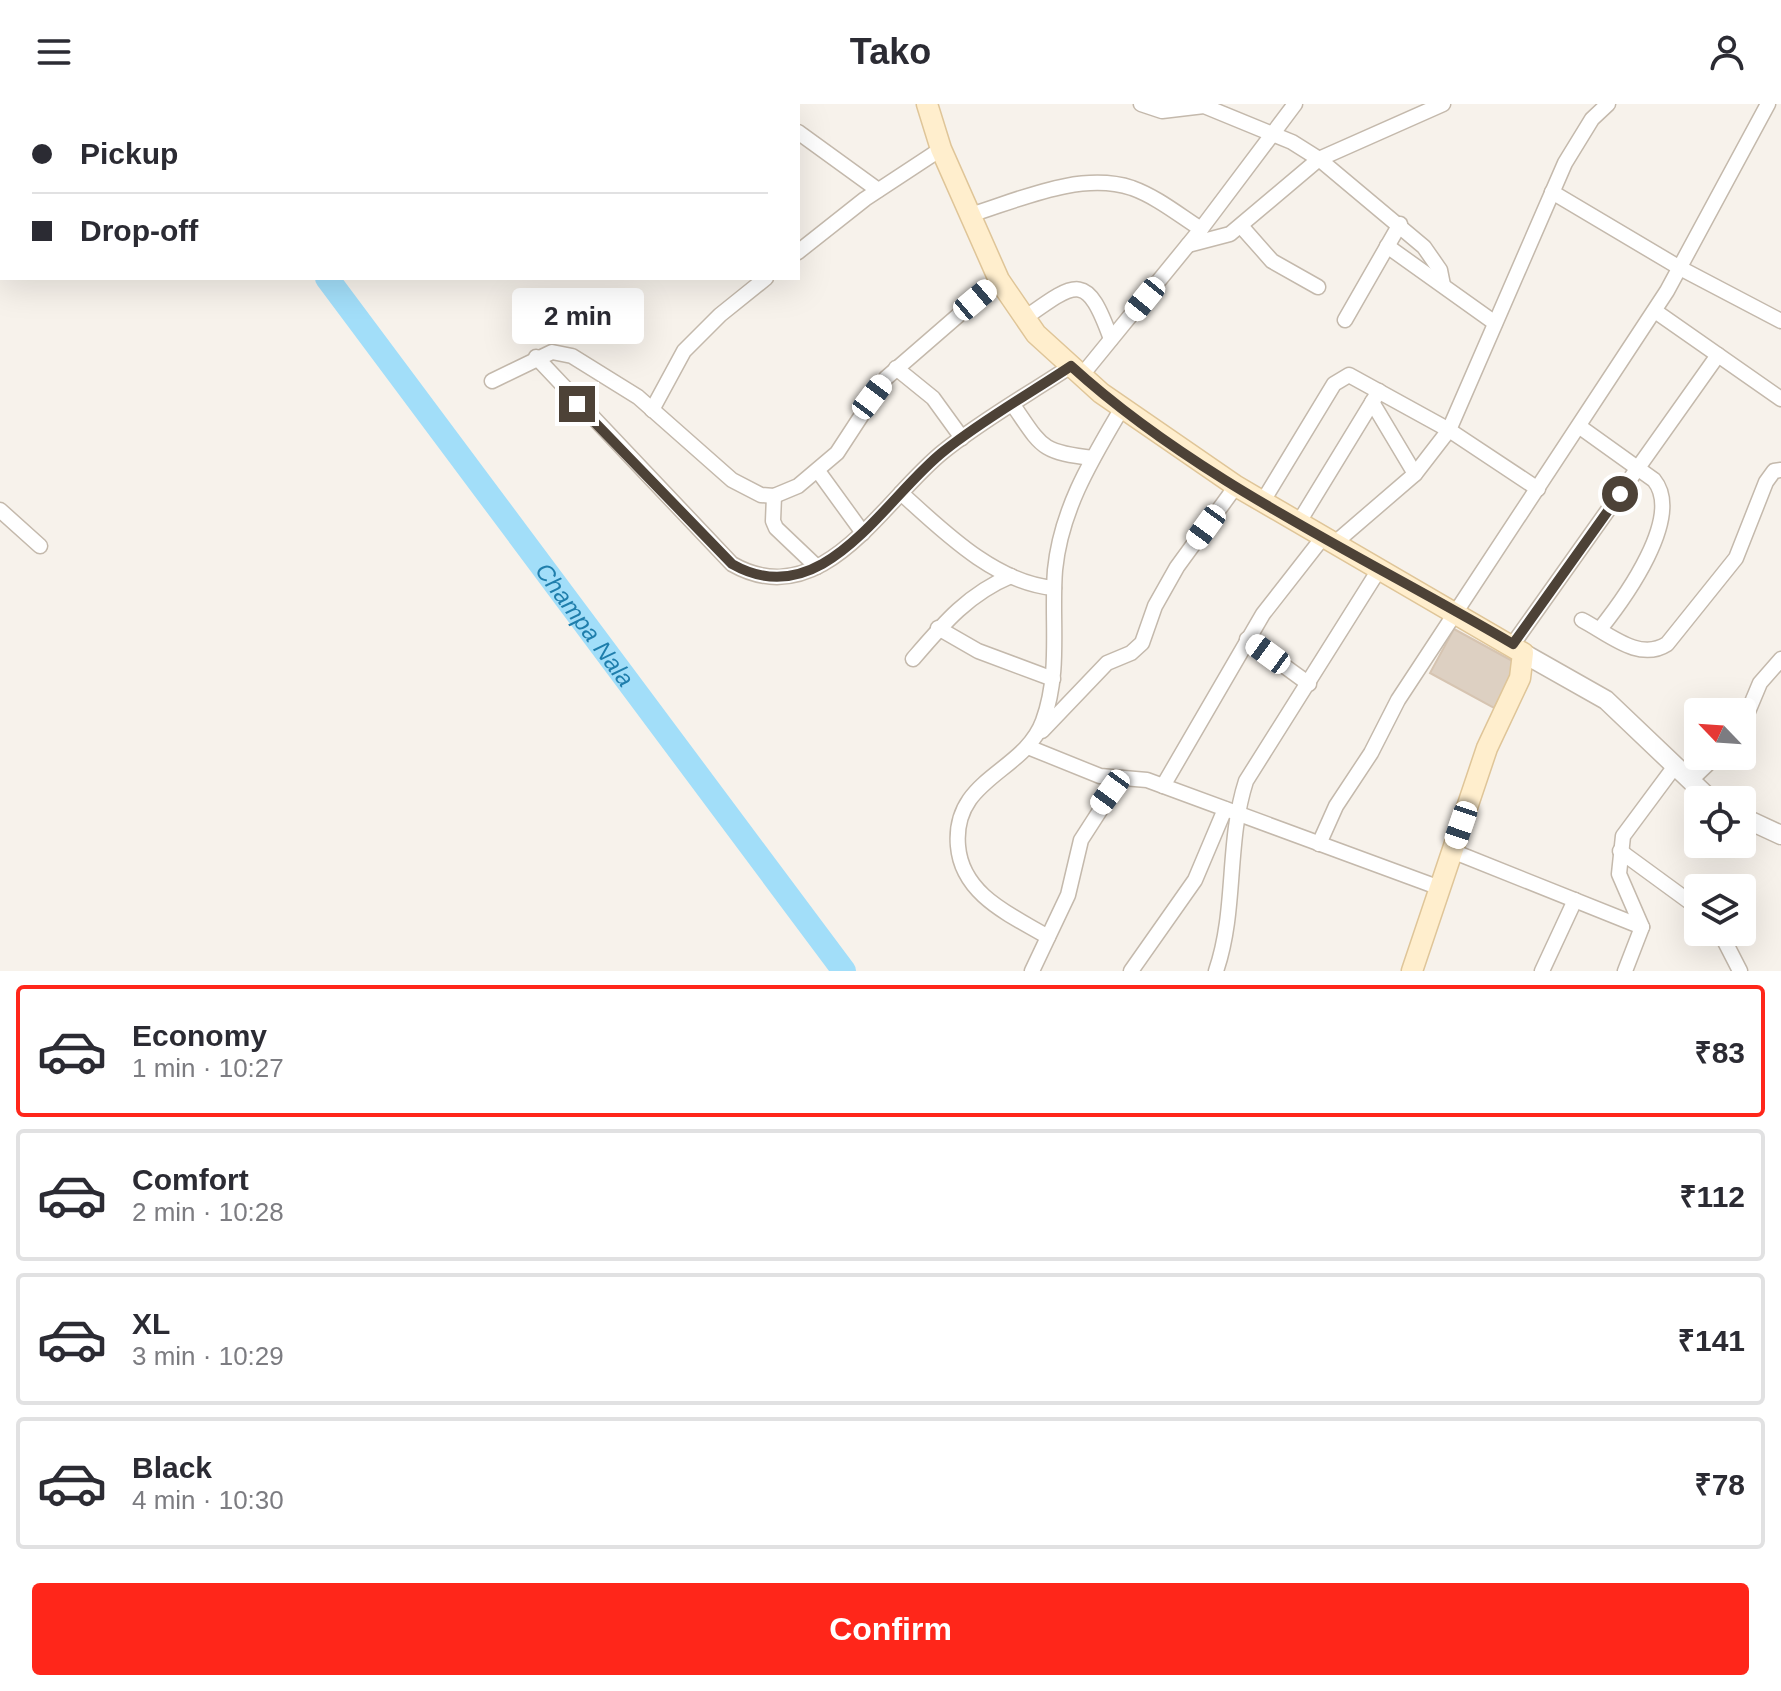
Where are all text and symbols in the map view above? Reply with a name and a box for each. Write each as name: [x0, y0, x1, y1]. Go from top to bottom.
icon: menu: [32, 30, 76, 74]
icon: person: [1705, 30, 1749, 74]
text: Tako: [850, 31, 931, 72]
text: Pickup: [80, 137, 178, 170]
text: Drop-off: [80, 214, 198, 247]
car: [1121, 273, 1169, 325]
car: [949, 275, 1001, 325]
callout: 2 min: [511, 288, 643, 344]
text: 2 min: [544, 301, 612, 331]
car: [848, 371, 896, 423]
route end: [559, 386, 595, 422]
route start: [1602, 476, 1638, 512]
car: [1182, 501, 1230, 553]
water label: Champa Nala: [531, 557, 640, 691]
car: [1242, 630, 1294, 678]
north arrow: [1684, 698, 1756, 770]
map controls: [1684, 698, 1756, 946]
car: [1086, 766, 1134, 818]
button: locate: [1684, 786, 1756, 858]
car: [1442, 798, 1480, 852]
button: layers: [1684, 874, 1756, 946]
icon: car: [36, 1015, 108, 1087]
text: Economy: [132, 1019, 267, 1052]
text: ₹83: [1694, 1036, 1745, 1069]
text: 1 min · 10:27: [132, 1053, 284, 1083]
icon: car: [36, 1159, 108, 1231]
text: Comfort: [132, 1163, 249, 1196]
text: ₹112: [1679, 1180, 1745, 1213]
text: 2 min · 10:28: [132, 1197, 284, 1227]
icon: car: [36, 1303, 108, 1375]
text: XL: [132, 1307, 170, 1340]
text: ₹141: [1678, 1324, 1745, 1357]
text: 3 min · 10:29: [132, 1341, 284, 1371]
icon: car: [36, 1447, 108, 1519]
text: Black: [132, 1451, 212, 1484]
text: ₹78: [1694, 1468, 1745, 1501]
text: 4 min · 10:30: [132, 1485, 284, 1515]
button: Confirm: [32, 1583, 1749, 1675]

